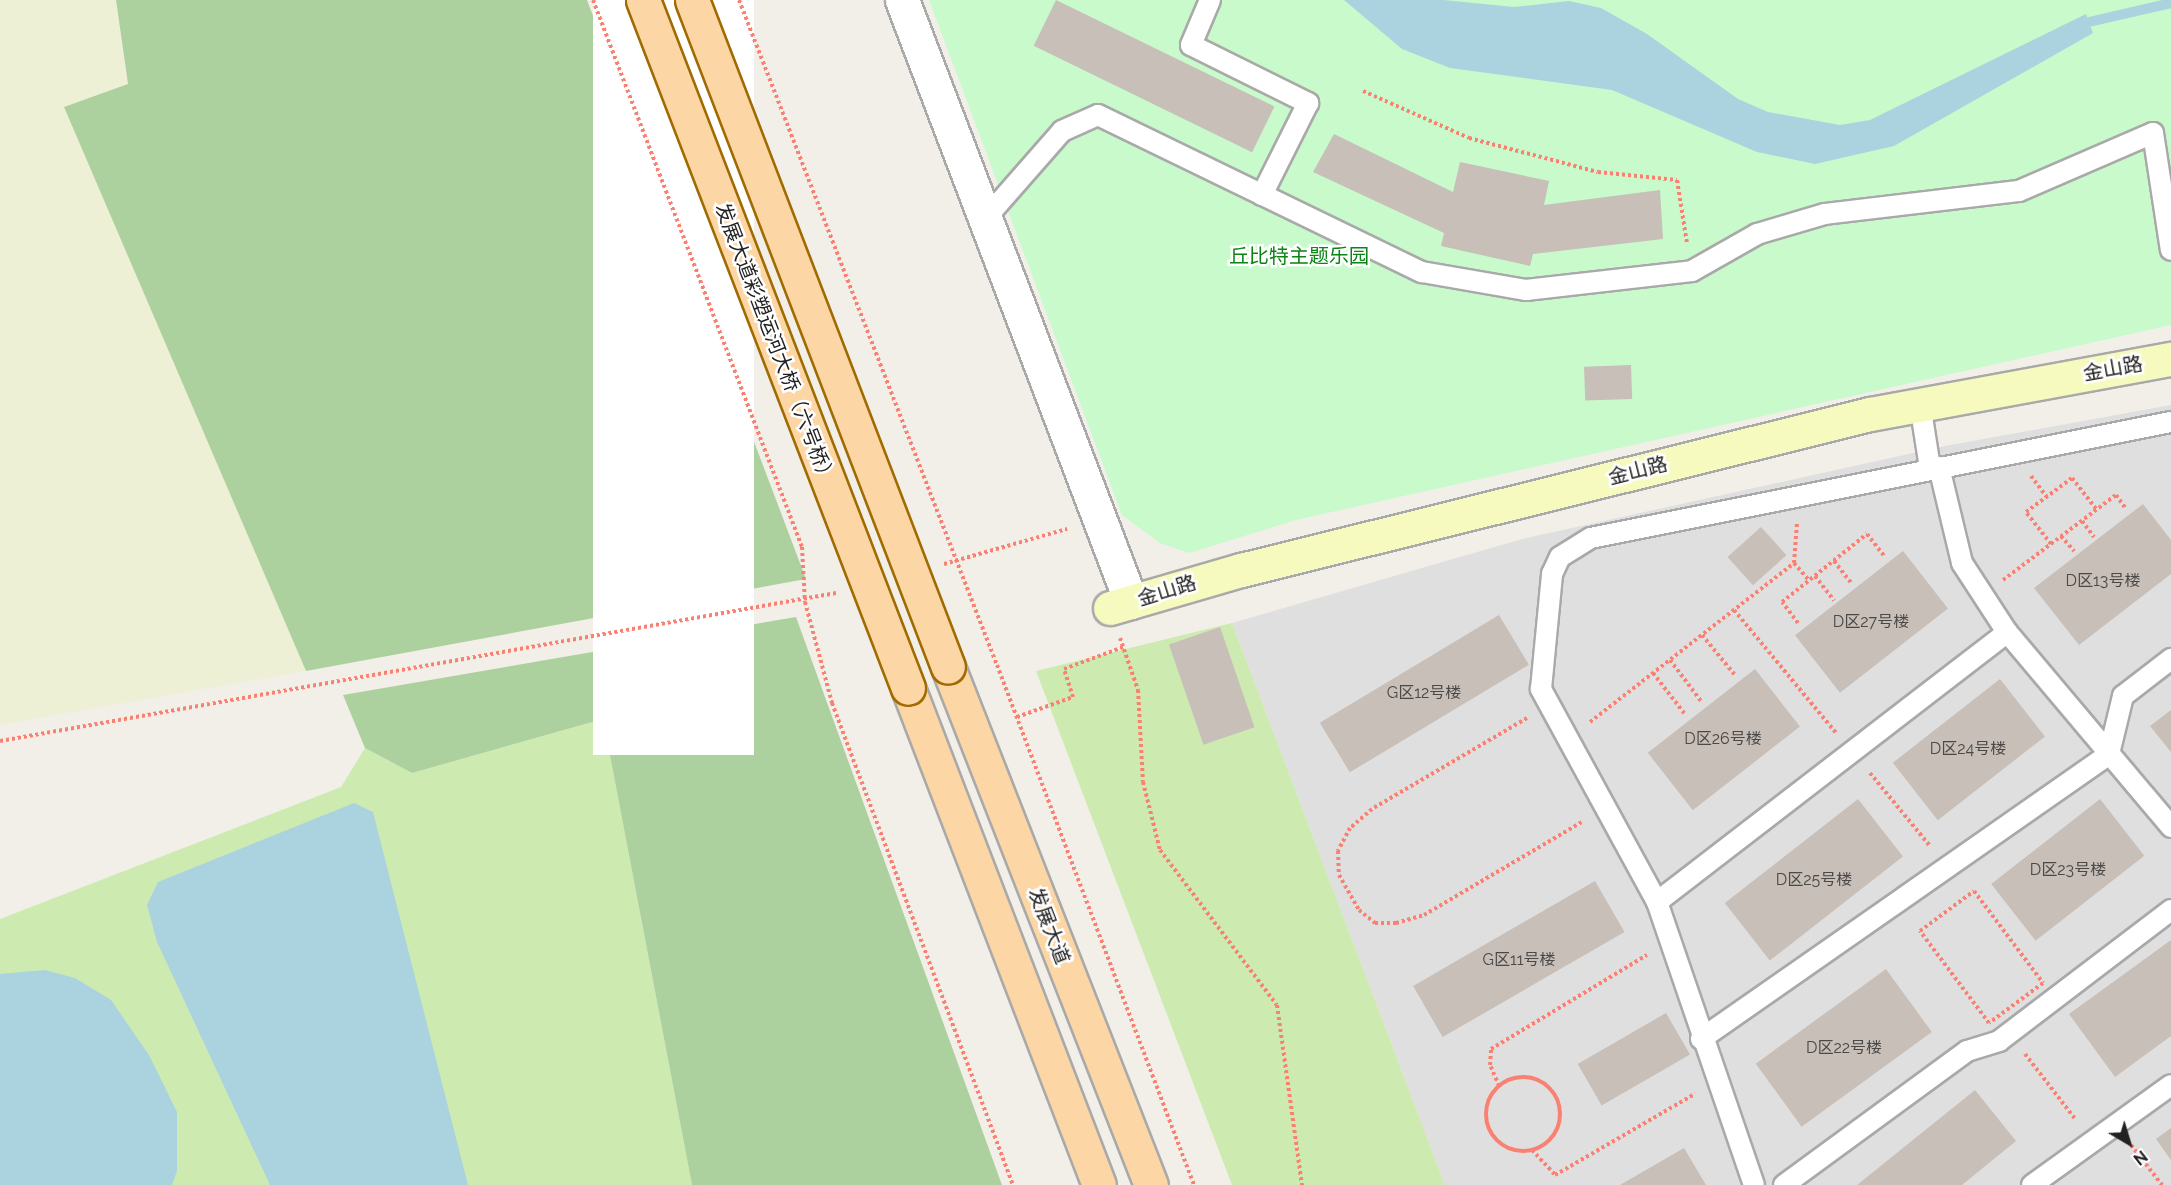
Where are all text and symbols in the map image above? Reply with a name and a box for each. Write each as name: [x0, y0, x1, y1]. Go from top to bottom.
street label: 发展大道彩塑运河大桥（六号桥）: [710, 200, 840, 488]
park label: 丘比特主题乐园: [1229, 244, 1369, 268]
street label: 金山路: [2081, 352, 2145, 386]
street label: 金山路: [1606, 452, 1670, 490]
street label: 金山路: [1135, 571, 1199, 611]
house number: D区13号楼: [2066, 571, 2140, 591]
house number: D区27号楼: [1833, 612, 1909, 632]
house number: G区12号楼: [1387, 683, 1461, 703]
house number: D区26号楼: [1684, 729, 1762, 749]
house number: D区24号楼: [1930, 739, 2006, 759]
house number: D区23号楼: [2030, 860, 2106, 880]
house number: D区25号楼: [1776, 870, 1852, 890]
street label: 发展大道: [1023, 884, 1075, 968]
house number: G区11号楼: [1482, 950, 1556, 970]
house number: D区22号楼: [1806, 1038, 1882, 1058]
north arrow: [2099, 1113, 2159, 1173]
text: N: [2130, 1146, 2151, 1169]

